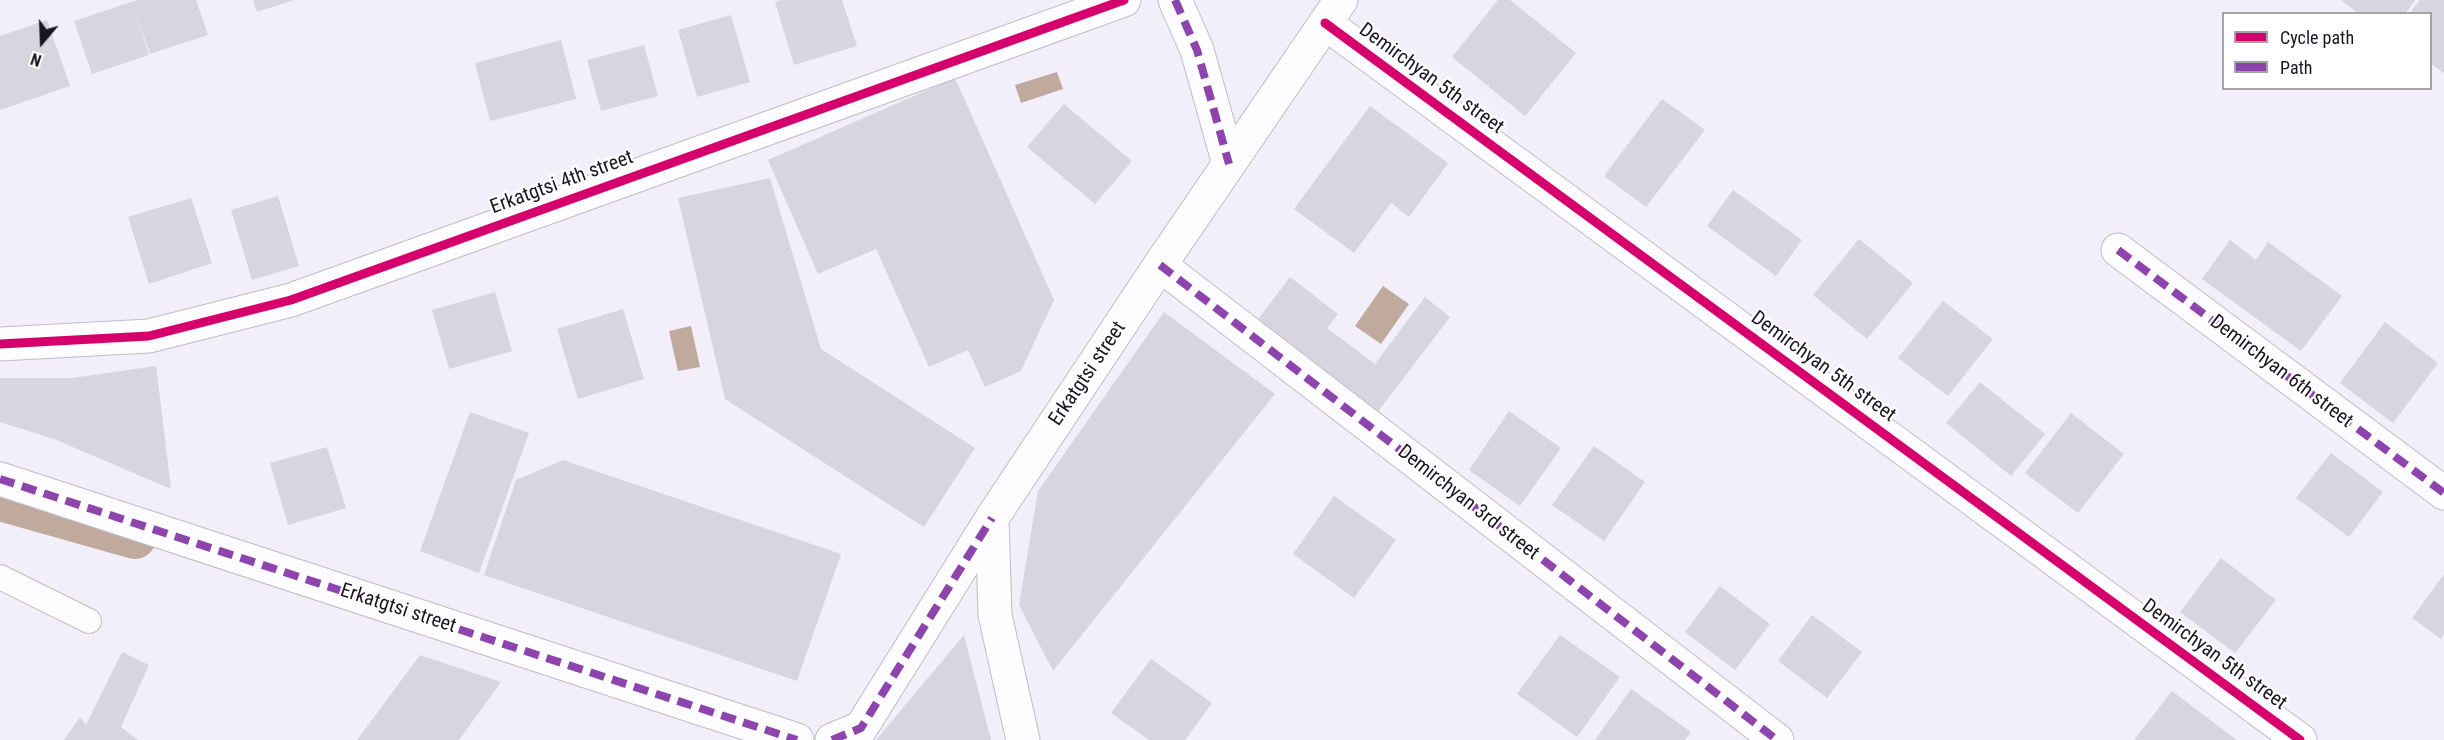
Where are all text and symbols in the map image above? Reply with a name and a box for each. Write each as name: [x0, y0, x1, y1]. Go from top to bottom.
north arrow: [12, 12, 72, 72]
legend: [2222, 12, 2432, 90]
street label: Demirchyan 5th street: [1354, 18, 1508, 140]
text: Cycle path: [2280, 27, 2354, 48]
text: N: [28, 49, 44, 70]
text: Path: [2280, 57, 2313, 78]
street label: Erkatgtsi 4th street: [487, 146, 637, 220]
street label: Demirchyan 5th street: [1746, 306, 1900, 428]
street label: Demirchyan 6th street: [2205, 310, 2357, 434]
street label: Erkatgtsi street: [1044, 317, 1132, 431]
street label: Demirchyan 3rd street: [1392, 440, 1544, 566]
street label: Erkatgtsi street: [337, 579, 459, 639]
street label: Demirchyan 5th street: [2137, 594, 2291, 716]

